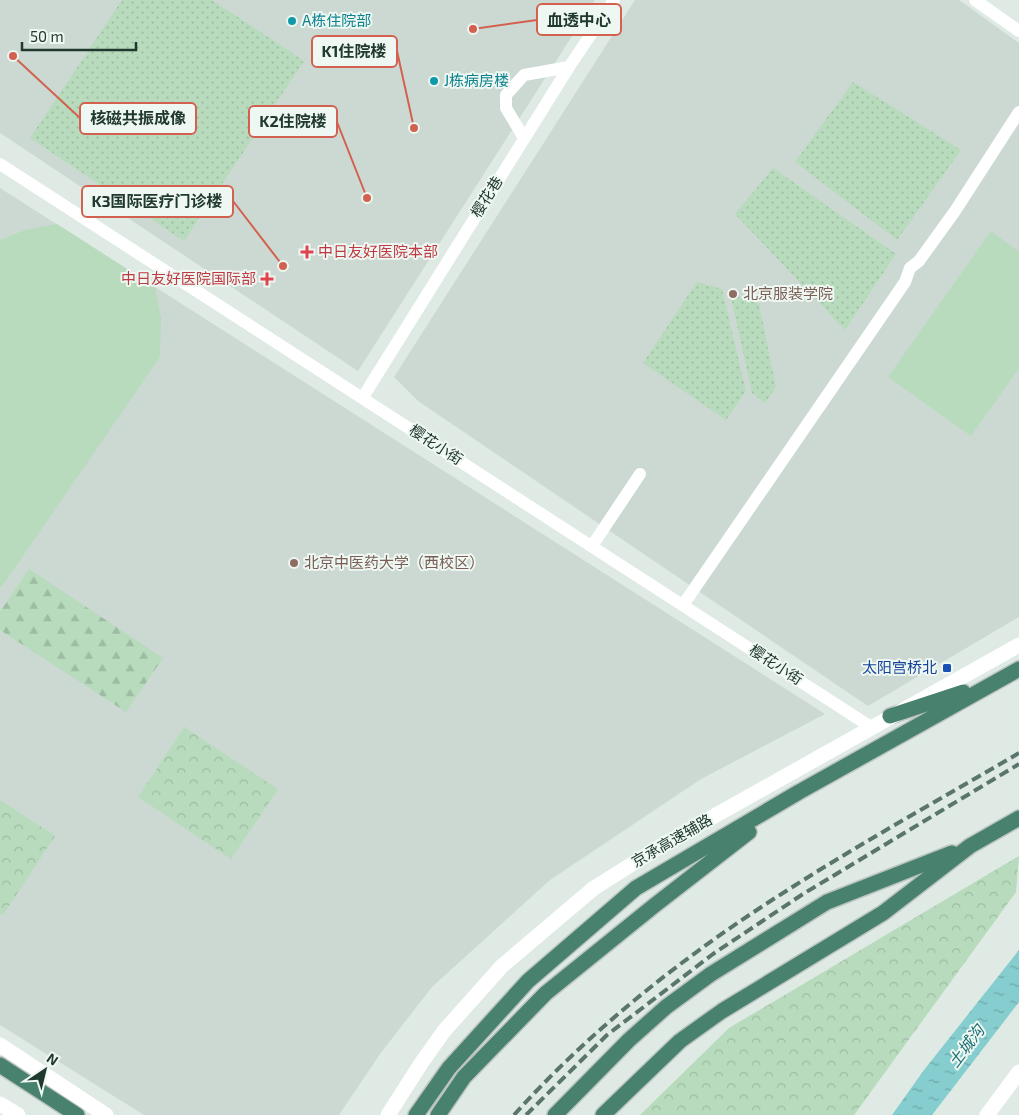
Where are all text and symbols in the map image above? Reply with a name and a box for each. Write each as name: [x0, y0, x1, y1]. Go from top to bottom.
callout: 血透中心: [537, 4, 621, 35]
text: 血透中心: [547, 10, 611, 29]
place label: A栋住院部: [302, 11, 371, 29]
marker: A栋住院部: [286, 15, 298, 27]
scale bar: [22, 20, 136, 52]
text: 50 m: [30, 27, 64, 45]
callout: K1住院楼: [312, 36, 397, 67]
text: K1住院楼: [321, 41, 387, 60]
place label: J栋病房楼: [444, 71, 509, 89]
marker: J栋病房楼: [428, 75, 440, 87]
callout: 核磁共振成像: [80, 103, 196, 134]
callout: K2住院楼: [249, 106, 337, 137]
text: 核磁共振成像: [90, 108, 186, 127]
text: K2住院楼: [259, 111, 327, 130]
street label: 樱花巷: [467, 173, 506, 220]
callout: K3国际医疗门诊楼: [82, 186, 233, 217]
text: K3国际医疗门诊楼: [91, 191, 223, 210]
place label: 中日友好医院本部: [318, 242, 438, 260]
marker: 中日友好医院本部: [300, 245, 314, 259]
place label: 中日友好医院国际部: [121, 269, 256, 287]
marker: 中日友好医院国际部: [260, 272, 274, 286]
place label: 北京服装学院: [743, 284, 833, 302]
marker: 北京服装学院: [727, 288, 739, 300]
street label: 樱花小街: [406, 420, 467, 468]
place label: 北京中医药大学（西校区）: [304, 553, 484, 571]
marker: 北京中医药大学（西校区）: [288, 557, 300, 569]
street label: 樱花小街: [746, 640, 807, 688]
place label: 太阳宫桥北: [862, 658, 937, 676]
marker: 太阳宫桥北: [941, 662, 953, 674]
street label: 京承高速辅路: [628, 810, 715, 870]
water label: 土城沟: [944, 1019, 989, 1071]
north arrow: [20, 1045, 70, 1095]
text: N: [44, 1049, 62, 1069]

